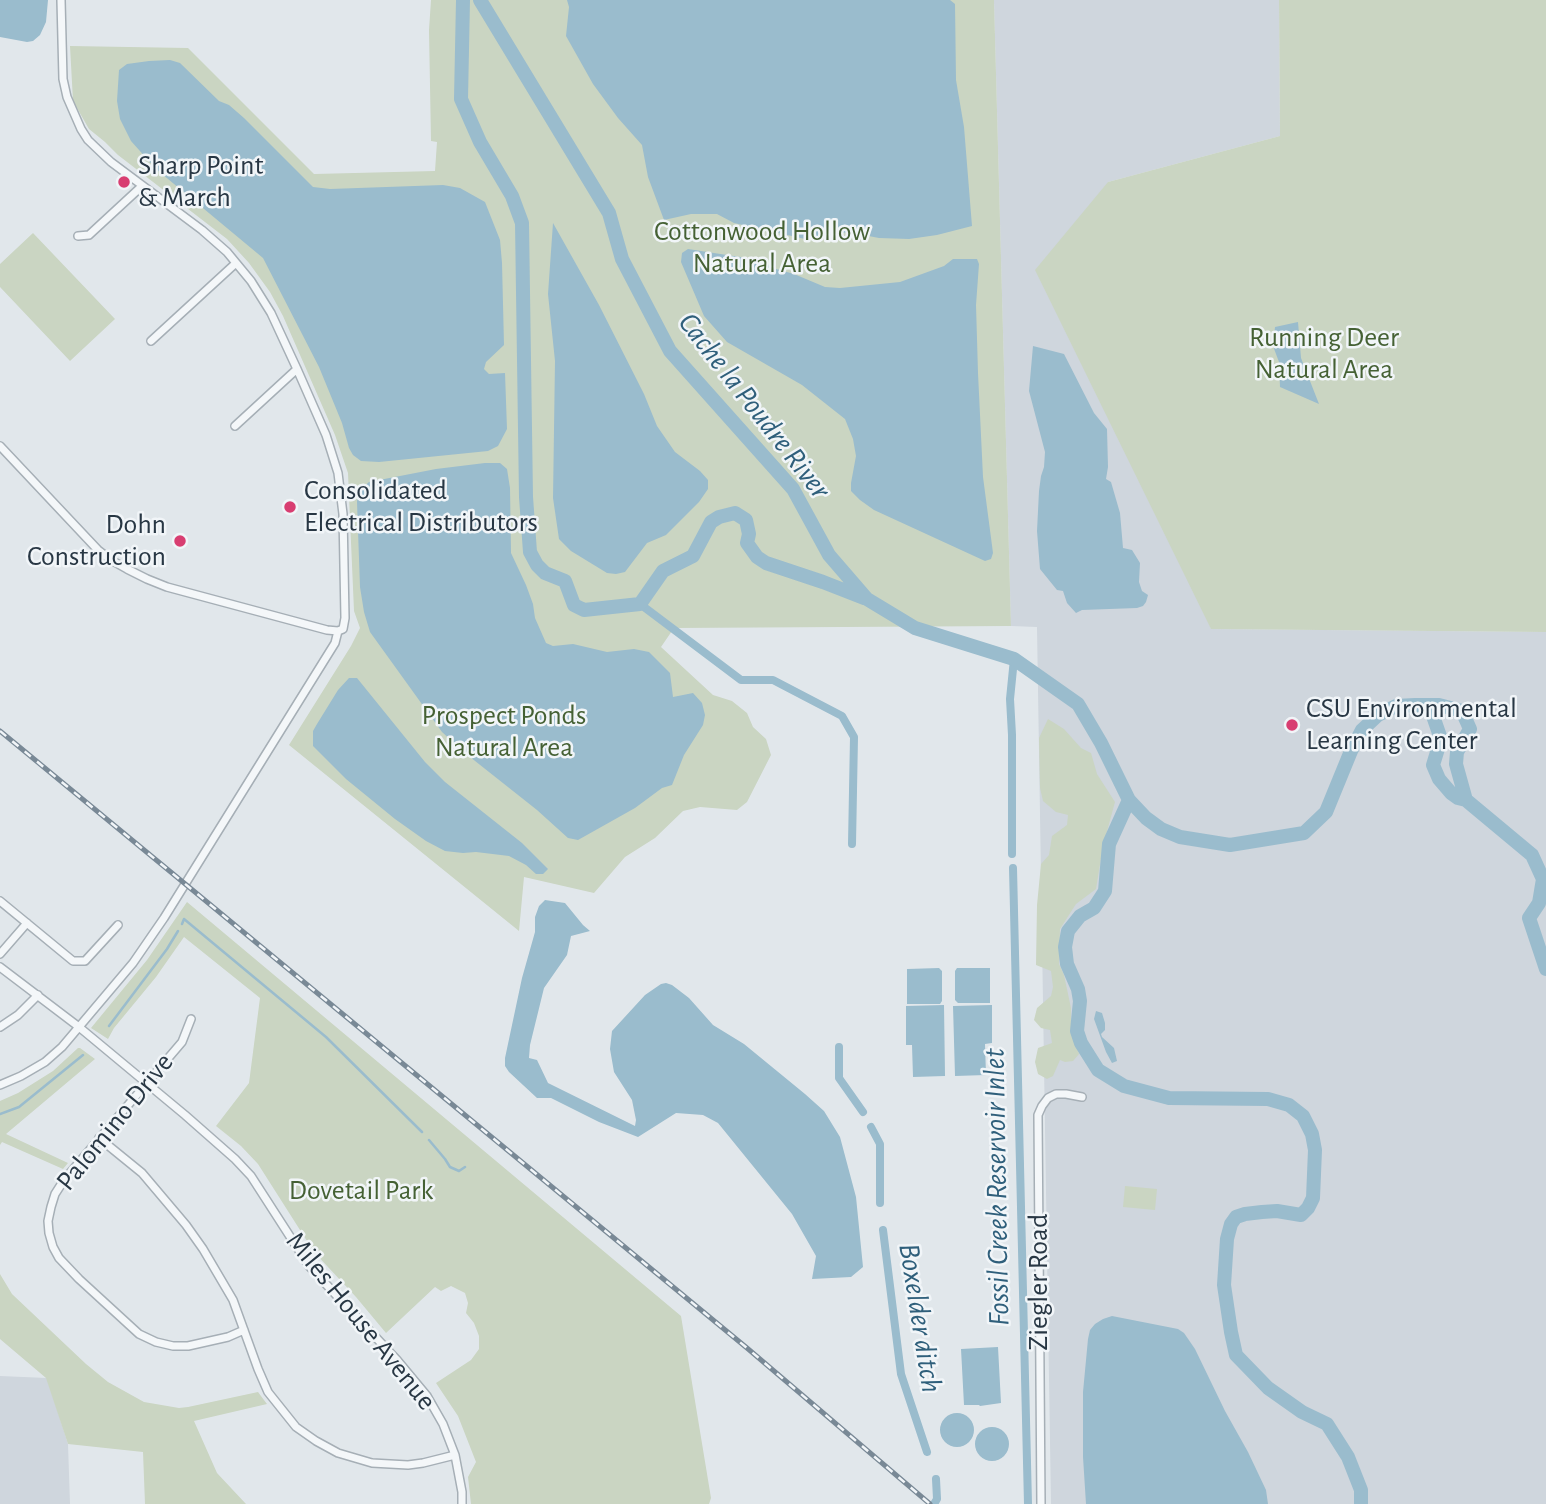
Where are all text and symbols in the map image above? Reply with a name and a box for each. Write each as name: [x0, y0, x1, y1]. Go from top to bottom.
place label: Sharp Point & March: [138, 149, 263, 215]
marker: Sharp Point & March: [116, 174, 132, 190]
park label: Cottonwood Hollow Natural Area: [654, 215, 870, 281]
water label: Cache la Poudre River: [670, 306, 838, 506]
park label: Running Deer Natural Area: [1249, 321, 1399, 387]
place label: Consolidated Electrical Distributors: [304, 474, 538, 540]
marker: Consolidated Electrical Distributors: [282, 499, 298, 515]
place label: Dohn Construction: [27, 508, 166, 574]
marker: Dohn Construction: [172, 533, 188, 549]
place label: CSU Environmental Learning Center: [1306, 692, 1517, 758]
park label: Prospect Ponds Natural Area: [422, 699, 586, 765]
marker: CSU Environmental Learning Center: [1284, 717, 1300, 733]
street label: Palomino Drive: [49, 1046, 181, 1198]
water label: Fossil Creek Reservoir Inlet: [977, 1048, 1017, 1326]
park label: Dovetail Park: [289, 1174, 433, 1208]
street label: Ziegler Road: [1022, 1213, 1056, 1351]
street label: Miles House Avenue: [279, 1225, 443, 1417]
water label: Boxelder ditch: [890, 1241, 950, 1395]

